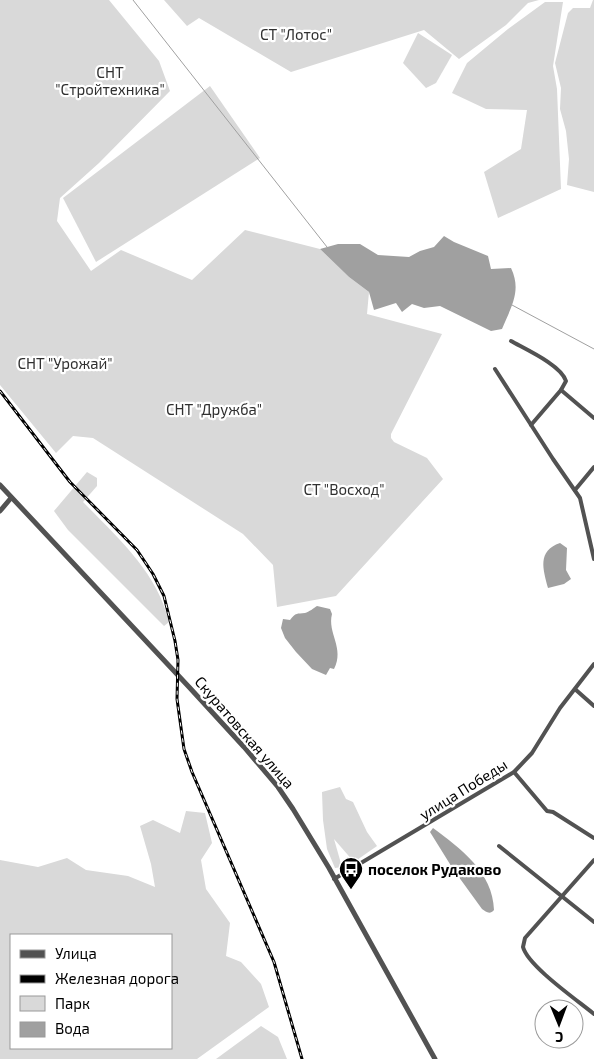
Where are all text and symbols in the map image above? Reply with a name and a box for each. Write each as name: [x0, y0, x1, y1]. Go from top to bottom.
park label: СТ "Лотос": [260, 25, 332, 43]
park label: СНТ "Стройтехника": [55, 63, 165, 98]
park label: СНТ "Урожай": [17, 354, 113, 372]
park label: СНТ "Дружба": [166, 400, 262, 419]
park label: СТ "Восход": [303, 480, 385, 498]
street label: Скуратовская улица: [191, 672, 299, 792]
street label: улица Победы: [416, 755, 511, 824]
bus stop icon: поселок Рудаково: [338, 856, 364, 890]
place label: поселок Рудаково: [368, 860, 501, 878]
legend: [10, 934, 172, 1049]
text: Улица: [55, 944, 97, 962]
text: Железная дорога: [55, 969, 179, 987]
text: Парк: [55, 994, 90, 1012]
north arrow: [534, 999, 584, 1049]
text: Вода: [55, 1019, 90, 1037]
text: С: [555, 1029, 564, 1046]

